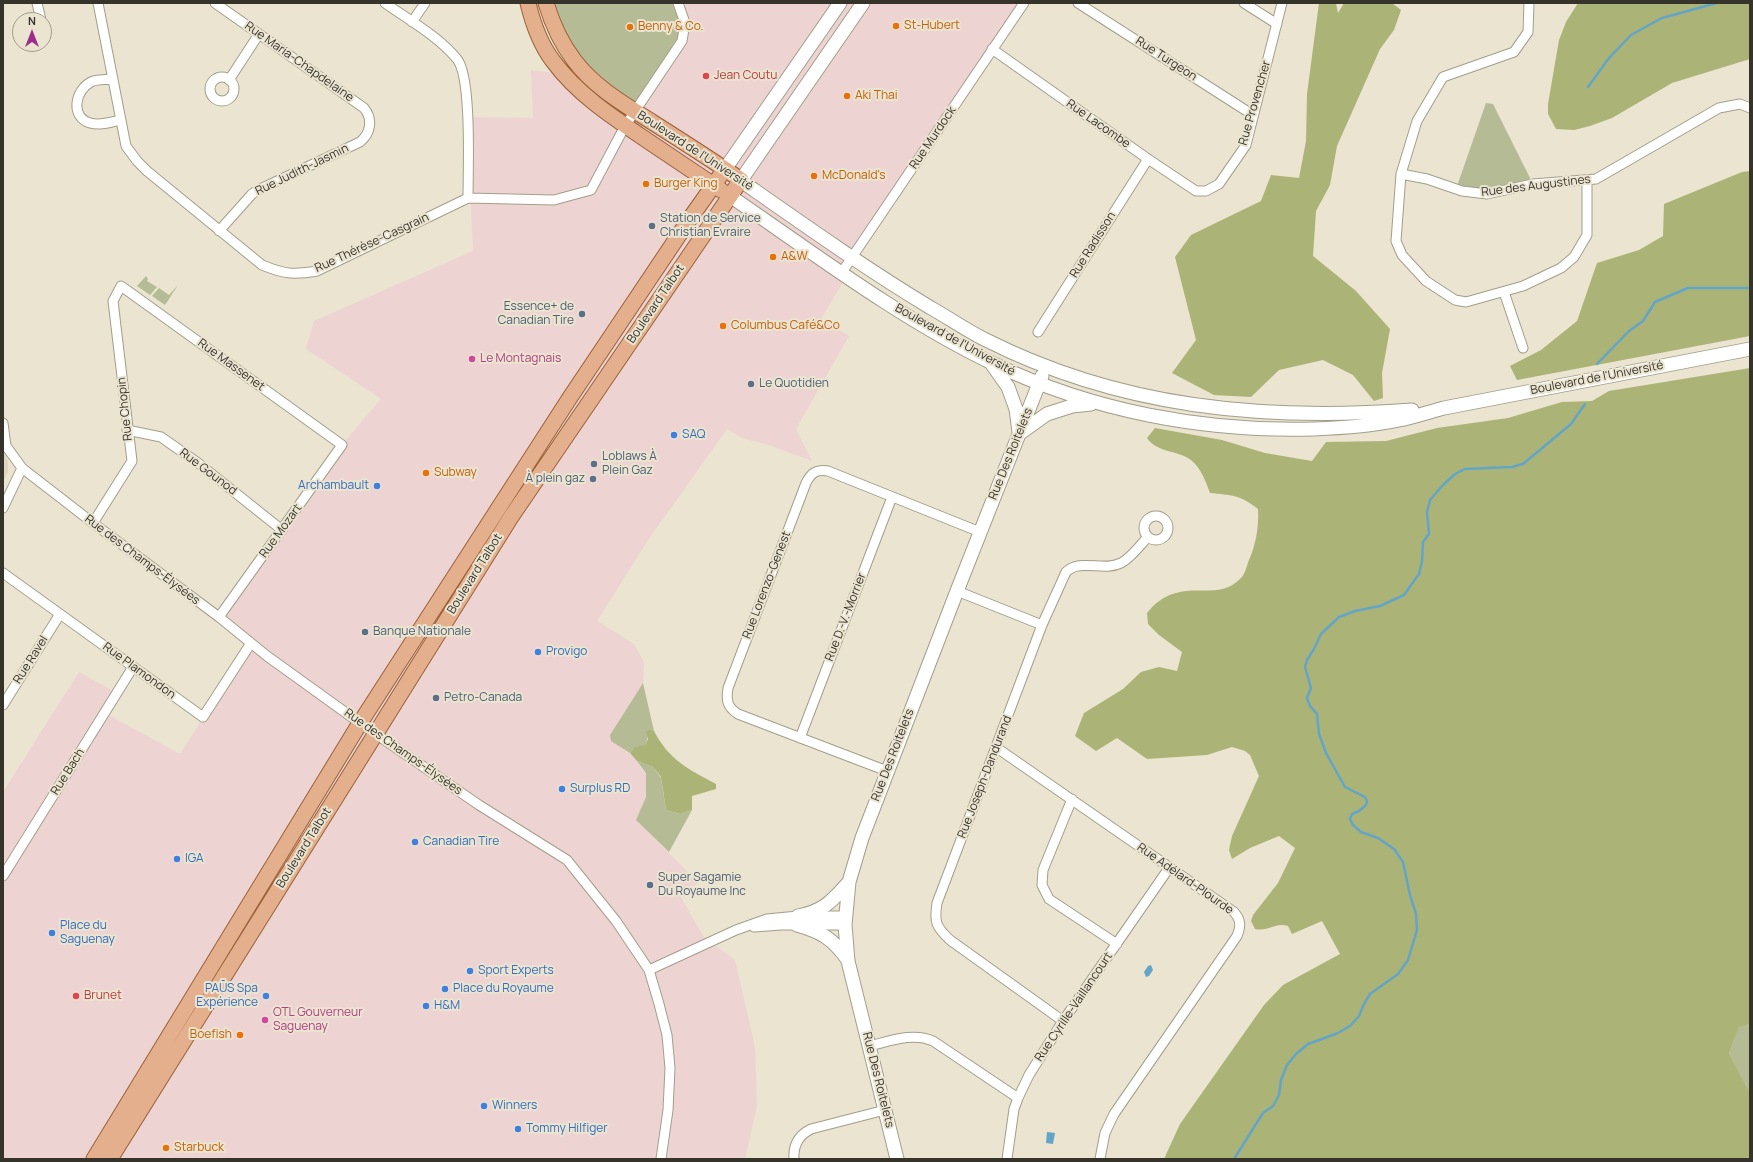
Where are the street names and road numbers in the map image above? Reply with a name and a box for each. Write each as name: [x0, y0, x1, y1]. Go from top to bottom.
street label: Rue Maria-Chapdelaine: [242, 19, 356, 105]
street label: Rue Turgeon: [1133, 34, 1199, 84]
street label: Rue Provencher: [1236, 59, 1274, 147]
street label: Rue Lacombe: [1063, 97, 1133, 151]
street label: Rue Murdock: [907, 104, 959, 172]
street label: Boulevard de l'Université: [634, 108, 756, 194]
street label: Rue Judith-Jasmin: [253, 141, 351, 199]
street label: Rue des Augustines: [1480, 172, 1592, 200]
street label: Rue Radisson: [1067, 209, 1119, 281]
street label: Rue Thérèse-Casgrain: [313, 210, 431, 276]
street label: Boulevard Talbot: [624, 262, 688, 346]
street label: Boulevard de l'Université: [892, 301, 1018, 379]
street label: Rue Massenet: [195, 336, 267, 394]
street label: Boulevard de l'Université: [1529, 358, 1665, 398]
street label: Rue Chopin: [114, 376, 136, 442]
street label: Rue Des Roitelets: [986, 406, 1036, 502]
street label: Rue Gounod: [176, 446, 240, 498]
street label: Rue Mozart: [257, 501, 305, 561]
street label: Rue des Champs-Élysées: [82, 512, 202, 608]
street label: Rue Lorenzo-Genest: [740, 529, 794, 641]
street label: Boulevard Talbot: [444, 531, 506, 617]
street label: Rue D.-V.-Morrier: [822, 571, 870, 663]
street label: Rue Ravel: [11, 633, 51, 687]
street label: Rue Plamondon: [100, 640, 178, 702]
street label: Rue des Champs-Élysées: [341, 706, 465, 798]
street label: Rue Des Roitelets: [869, 707, 917, 803]
street label: Rue Joseph-Dandurand: [955, 714, 1015, 840]
street label: Rue Bach: [48, 746, 88, 798]
street label: Boulevard Talbot: [273, 805, 335, 891]
street label: Rue Adélard-Plourde: [1134, 840, 1236, 918]
street label: Rue Cyrille-Vaillancourt: [1032, 950, 1116, 1064]
street label: Rue Des Roitelets: [859, 1031, 897, 1129]

